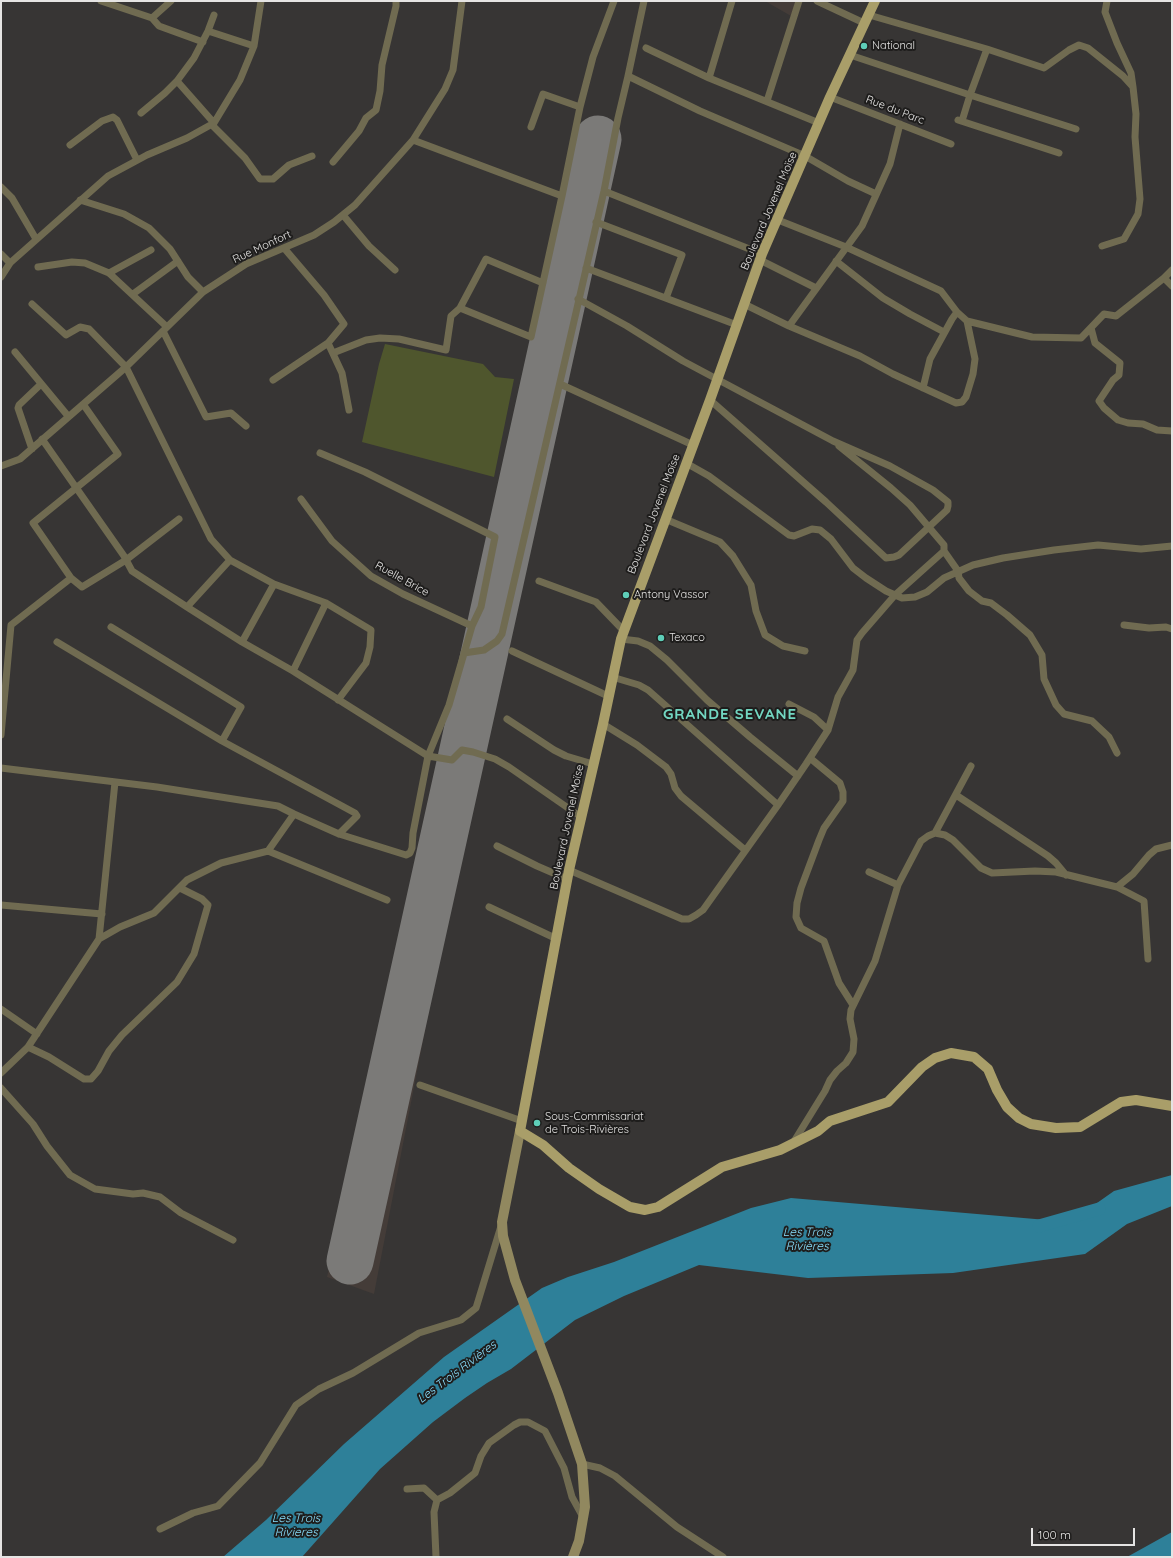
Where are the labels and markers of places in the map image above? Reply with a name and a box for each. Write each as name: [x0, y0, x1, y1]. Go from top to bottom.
place label: National: [872, 39, 915, 53]
marker: National: [859, 41, 869, 51]
place label: Antony Vassor: [634, 588, 708, 602]
marker: Antony Vassor: [621, 590, 631, 600]
place label: Texaco: [669, 631, 705, 645]
marker: Texaco: [656, 633, 666, 643]
place label: Sous-Commissariat de Trois-Rivières: [545, 1110, 644, 1136]
marker: Sous-Commissariat de Trois-Rivières: [532, 1118, 542, 1128]

